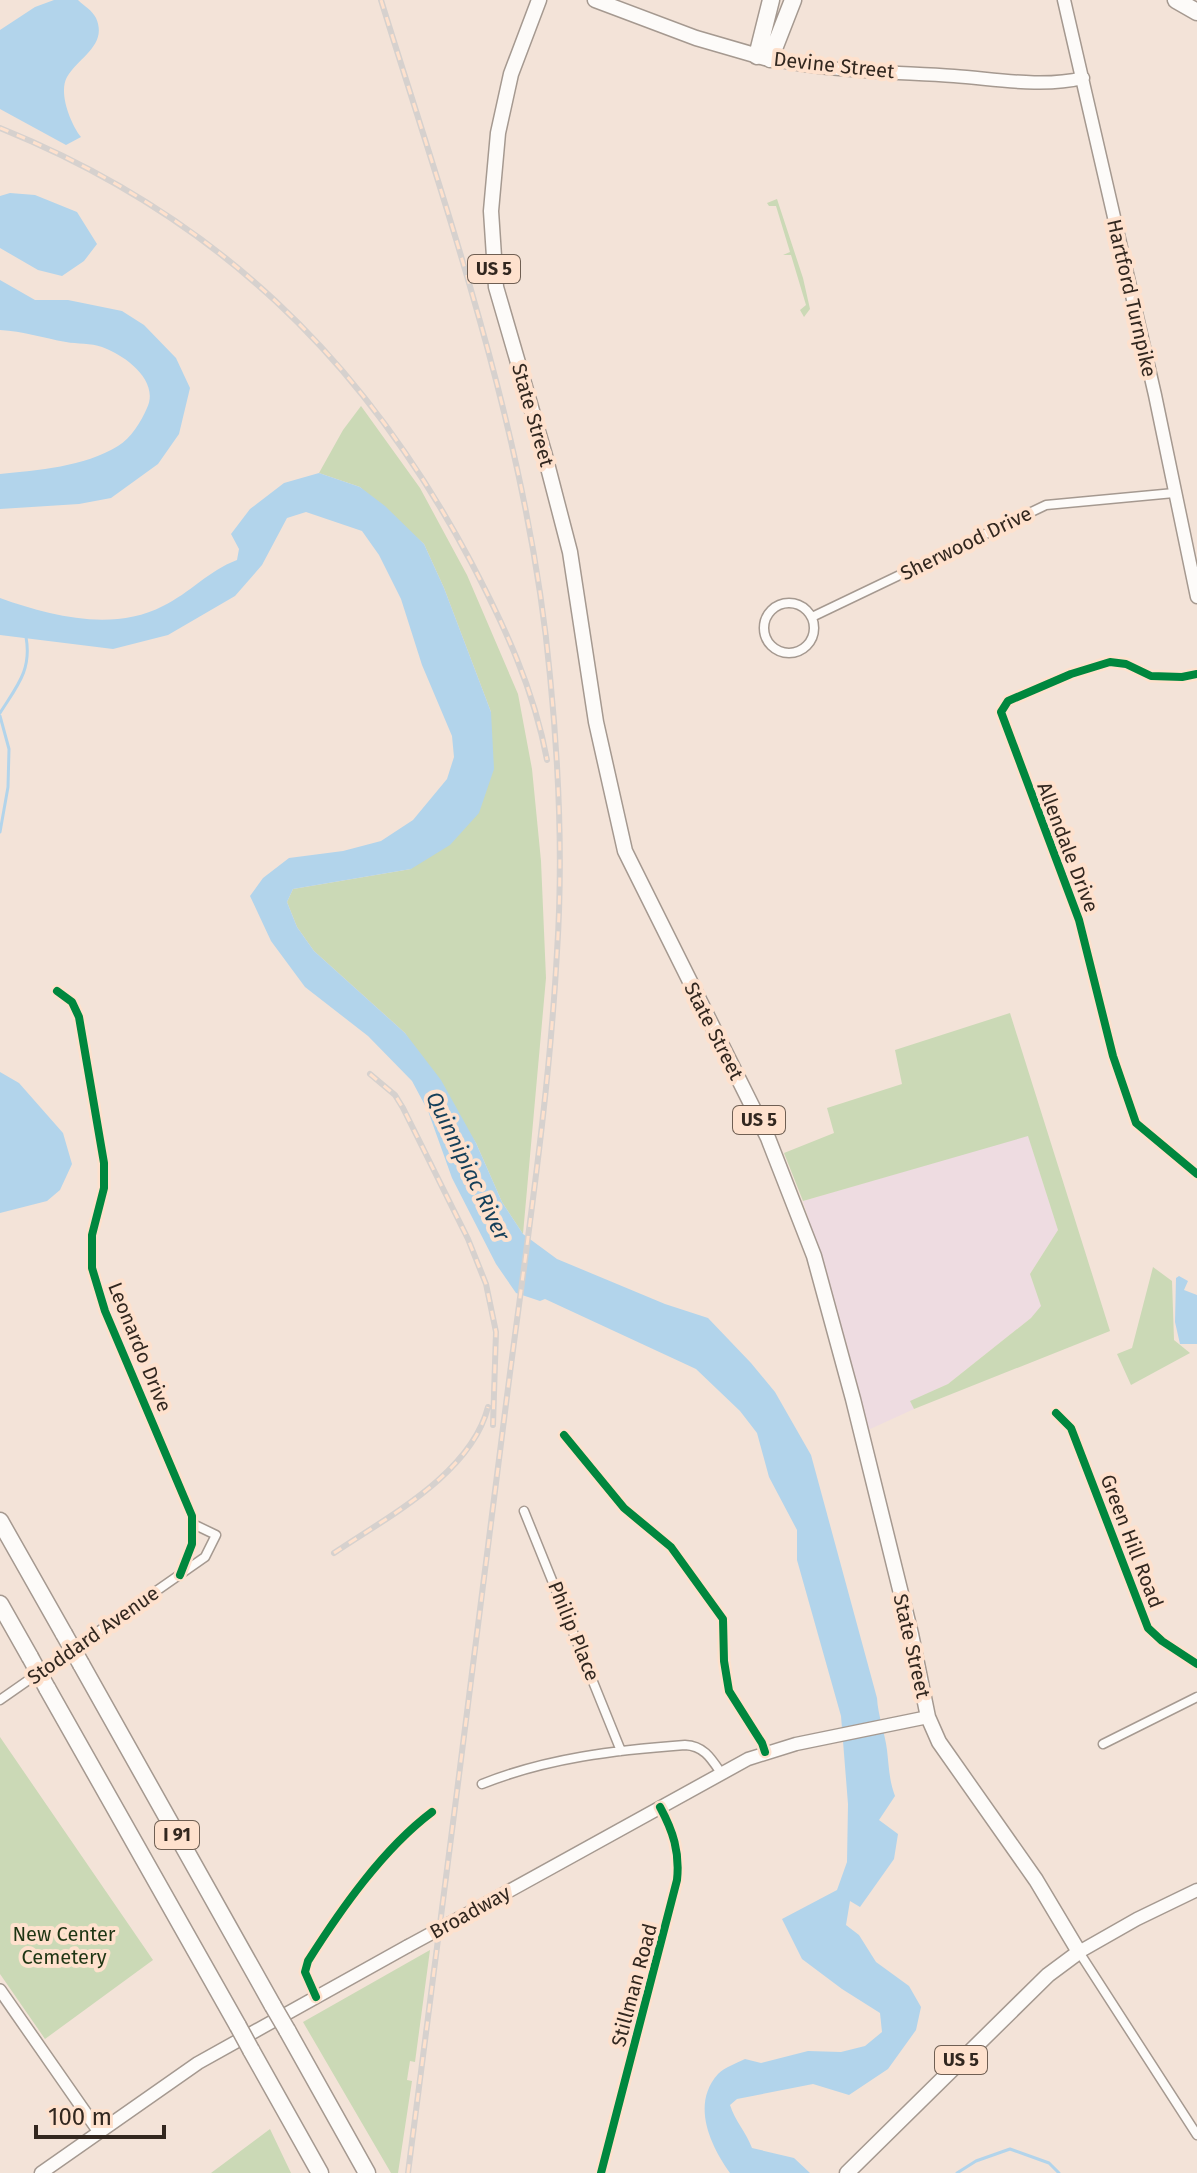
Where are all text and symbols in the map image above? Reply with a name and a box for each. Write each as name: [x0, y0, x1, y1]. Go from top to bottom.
street label: Devine Street: [772, 47, 896, 83]
street label: Hartford Turnpike: [1102, 217, 1162, 379]
road number: US 5: [468, 255, 520, 283]
street label: State Street: [507, 361, 559, 470]
street label: Sherwood Drive: [896, 501, 1036, 585]
street label: Allendale Drive: [1032, 779, 1104, 915]
street label: State Street: [679, 978, 749, 1084]
water label: Quinnipiac River: [420, 1087, 516, 1246]
road number: US 5: [733, 1106, 785, 1134]
street label: Leonardo Drive: [103, 1279, 177, 1415]
street label: Green Hill Road: [1096, 1471, 1168, 1611]
street label: Philip Place: [543, 1578, 605, 1684]
street label: Stoddard Avenue: [23, 1581, 163, 1689]
street label: State Street: [888, 1592, 936, 1701]
road number: I 91: [155, 1821, 199, 1849]
street label: Broadway: [426, 1880, 514, 1944]
street label: Stillman Road: [606, 1921, 662, 2049]
park label: New Center Cemetery: [12, 1922, 116, 1969]
road number: US 5: [935, 2046, 987, 2074]
scale bar: [36, 2089, 164, 2139]
text: 100 m: [48, 2103, 112, 2131]

